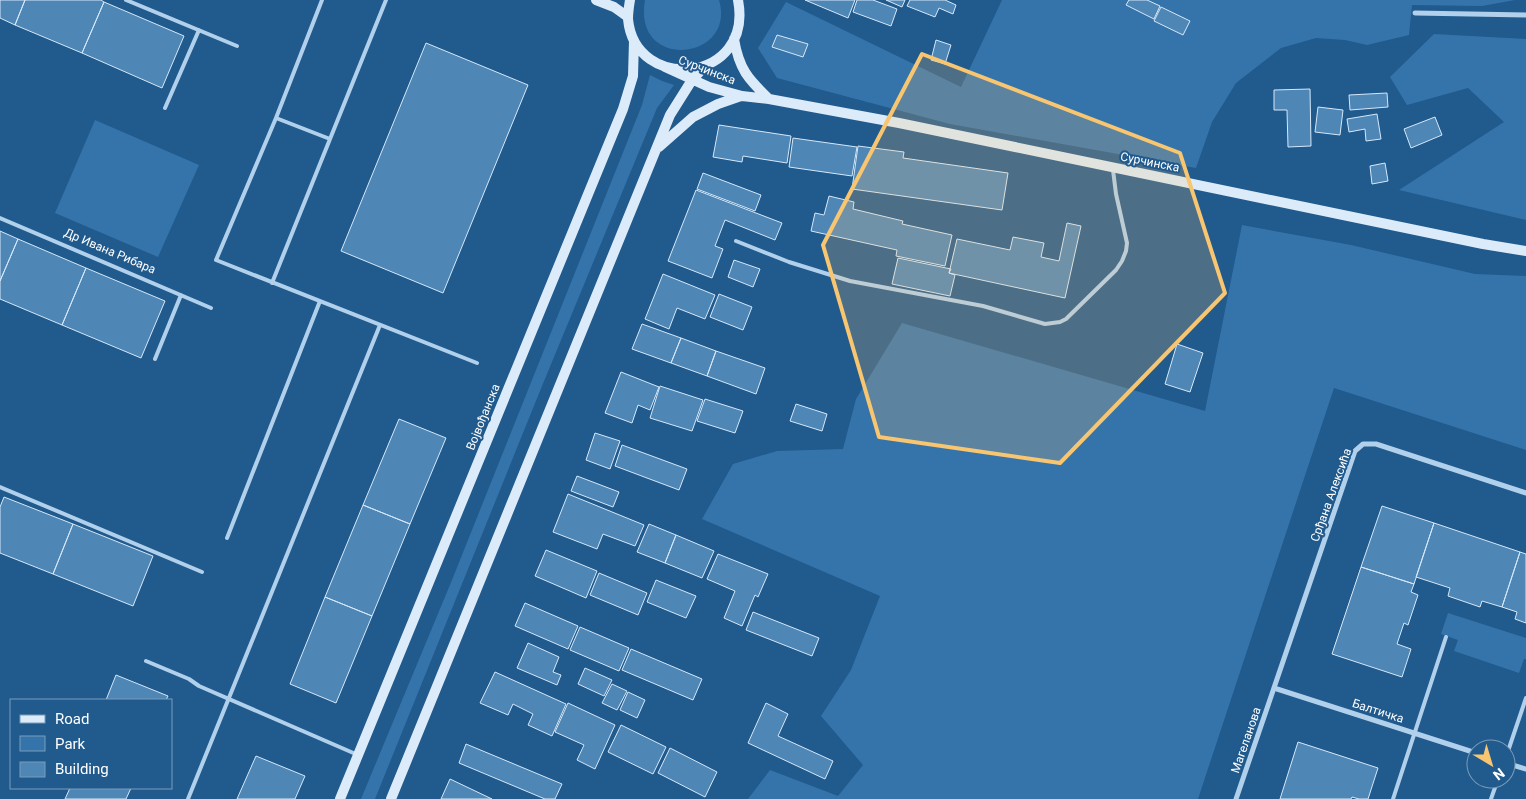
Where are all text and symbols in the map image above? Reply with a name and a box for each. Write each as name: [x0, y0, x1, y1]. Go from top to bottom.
street label: Сурчинска: [677, 53, 737, 87]
street label: Сурчинска: [1119, 149, 1181, 175]
street label: Др Ивана Рибара: [62, 225, 158, 277]
street label: Војвођанска: [463, 382, 503, 452]
street label: Срђана Алексића: [1308, 446, 1354, 544]
street label: Балтичка: [1351, 696, 1405, 726]
legend: [10, 699, 172, 789]
street label: Магеланова: [1228, 705, 1264, 775]
text: Road: [55, 710, 89, 728]
text: Park: [55, 735, 86, 753]
north arrow: [1466, 739, 1516, 789]
text: Building: [55, 760, 109, 778]
text: N: [1490, 765, 1508, 784]

